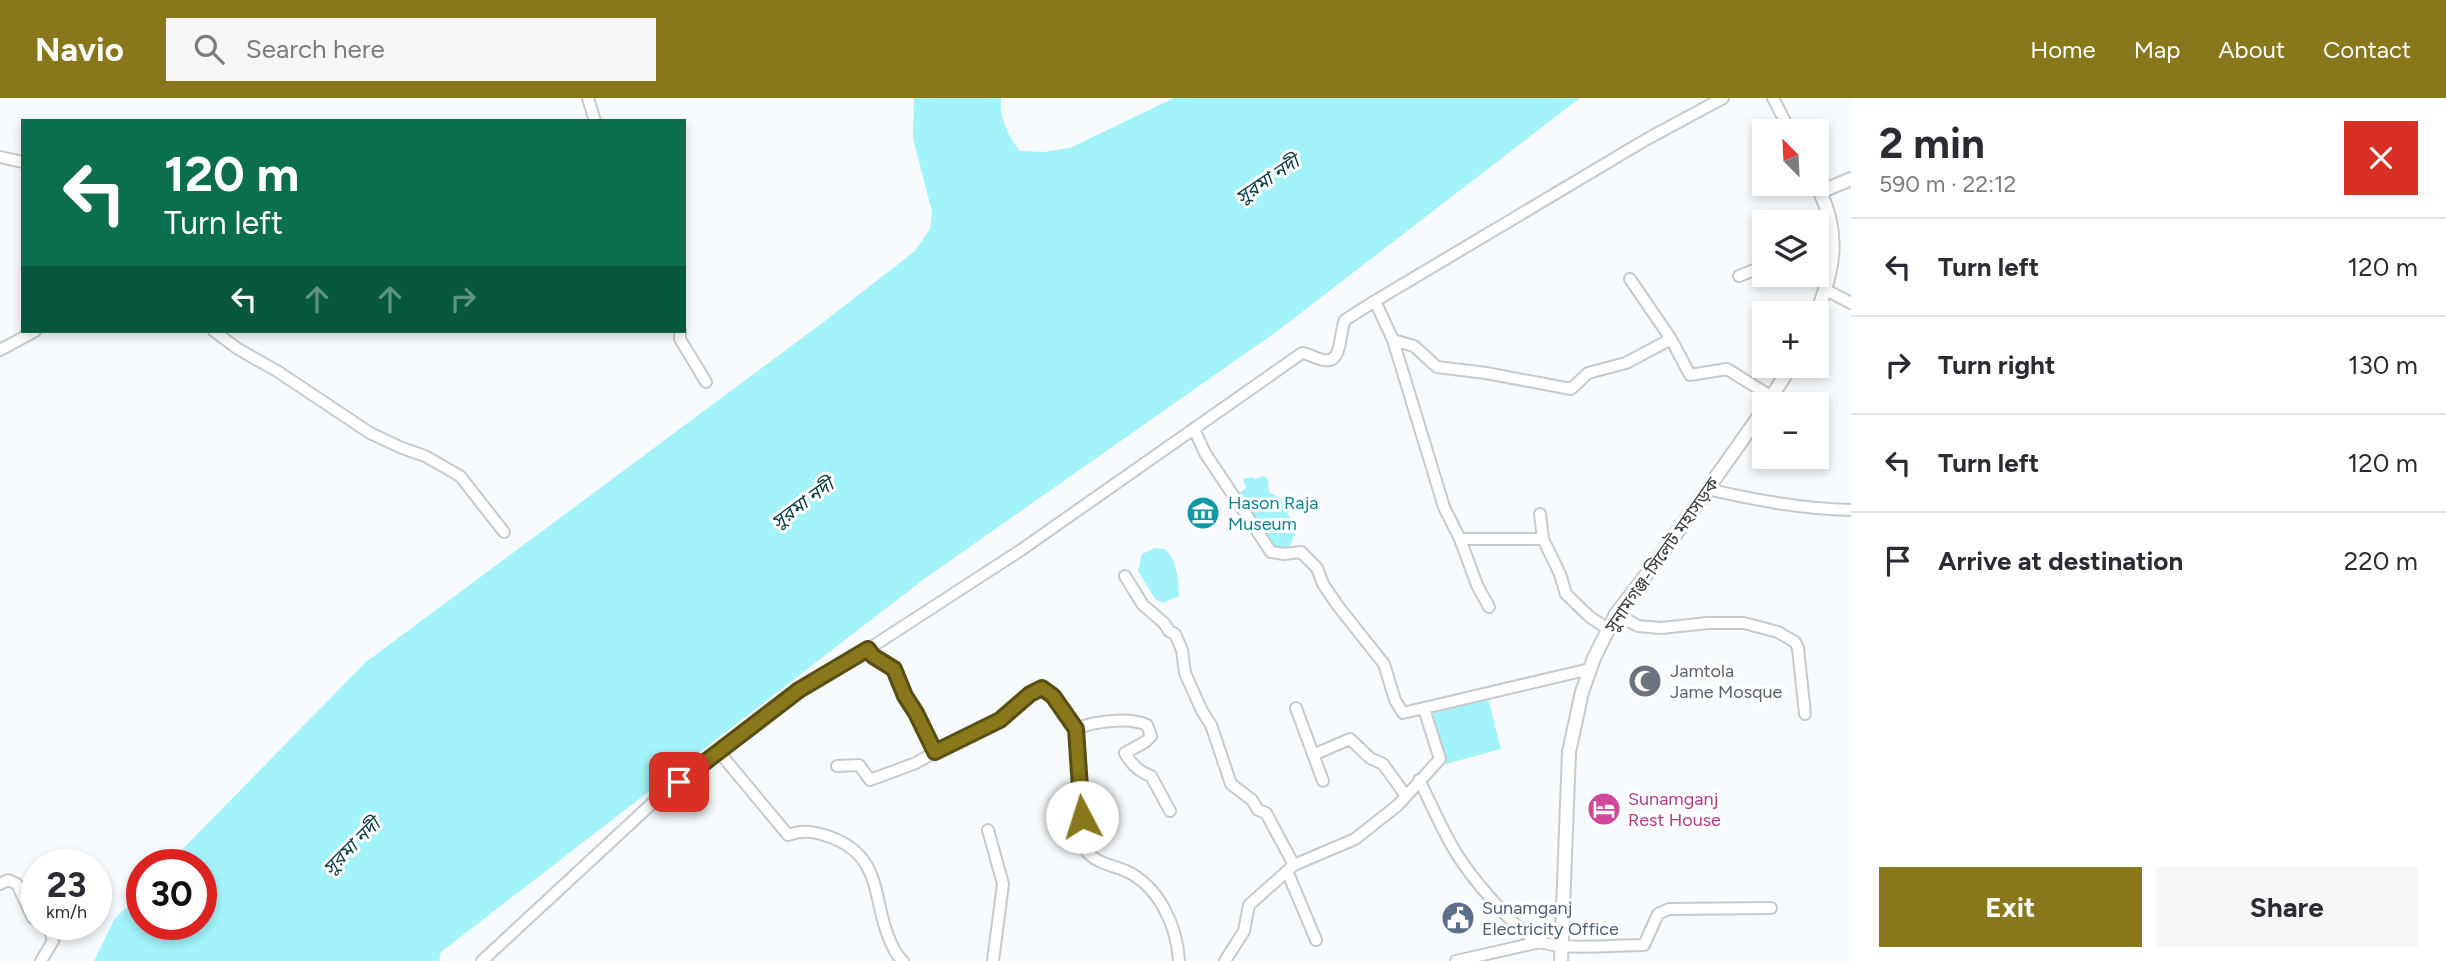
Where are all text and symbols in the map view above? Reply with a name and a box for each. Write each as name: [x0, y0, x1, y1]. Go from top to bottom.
search box: [166, 18, 656, 81]
text: Navio: [35, 30, 124, 69]
icon: search: [190, 30, 228, 68]
text: Search here: [246, 33, 385, 65]
text: Home: [2030, 35, 2096, 64]
text: Map: [2134, 35, 2180, 64]
text: About: [2218, 35, 2285, 64]
text: Contact: [2323, 35, 2411, 64]
text: 2 min: [1879, 118, 1985, 169]
north arrow: [1752, 119, 1829, 196]
map controls: [1752, 119, 1829, 469]
button: close: [2344, 121, 2418, 195]
text: 120 m: [164, 144, 299, 203]
icon: left: [49, 147, 140, 238]
water label: সুরমা নদী: [1231, 148, 1307, 209]
text: 590 m · 22:12: [1879, 170, 2016, 198]
text: Turn left: [164, 204, 283, 242]
button: layers: [1752, 210, 1829, 287]
icon: left: [1879, 248, 1917, 286]
text: Turn left: [1938, 251, 2039, 283]
text: 120 m: [2348, 251, 2418, 283]
icon: left: [225, 280, 263, 318]
icon: ahead: [298, 280, 336, 318]
icon: ahead: [371, 280, 409, 318]
icon: right: [444, 280, 482, 318]
button: +: [1752, 301, 1829, 378]
icon: right: [1879, 346, 1917, 384]
text: Turn right: [1938, 349, 2055, 381]
text: 130 m: [2348, 349, 2418, 381]
button: −: [1752, 392, 1829, 469]
icon: left: [1879, 444, 1917, 482]
text: Turn left: [1938, 447, 2039, 479]
text: 120 m: [2348, 447, 2418, 479]
water label: সুরমা নদী: [767, 471, 841, 534]
street label: সুনামগঞ্জ-সিলেট মহাসড়ক: [1599, 473, 1724, 638]
place label: Hason Raja Museum: [1228, 492, 1319, 535]
museum icon: Hason Raja Museum: [1184, 494, 1222, 532]
icon: arrive: [1879, 542, 1917, 580]
text: Arrive at destination: [1938, 545, 2183, 577]
text: 220 m: [2344, 545, 2418, 577]
place label: Jamtola Jame Mosque: [1670, 660, 1783, 703]
mosque icon: Jamtola Jame Mosque: [1626, 662, 1664, 700]
pin: [649, 752, 709, 812]
icon: arrive: [660, 763, 698, 801]
position arrow: [1045, 780, 1119, 854]
place label: Sunamganj Rest House: [1628, 788, 1721, 831]
hotel icon: Sunamganj Rest House: [1585, 790, 1623, 828]
water label: সুরমা নদী: [318, 810, 388, 880]
speed limit sign: 30: [126, 849, 217, 940]
text: 23: [47, 864, 86, 906]
button: Exit: [1879, 867, 2142, 947]
button: Share: [2156, 867, 2418, 947]
place label: Sunamganj Electricity Office: [1482, 897, 1619, 940]
public building icon: Sunamganj Electricity Office: [1439, 899, 1477, 937]
text: km/h: [46, 901, 87, 923]

